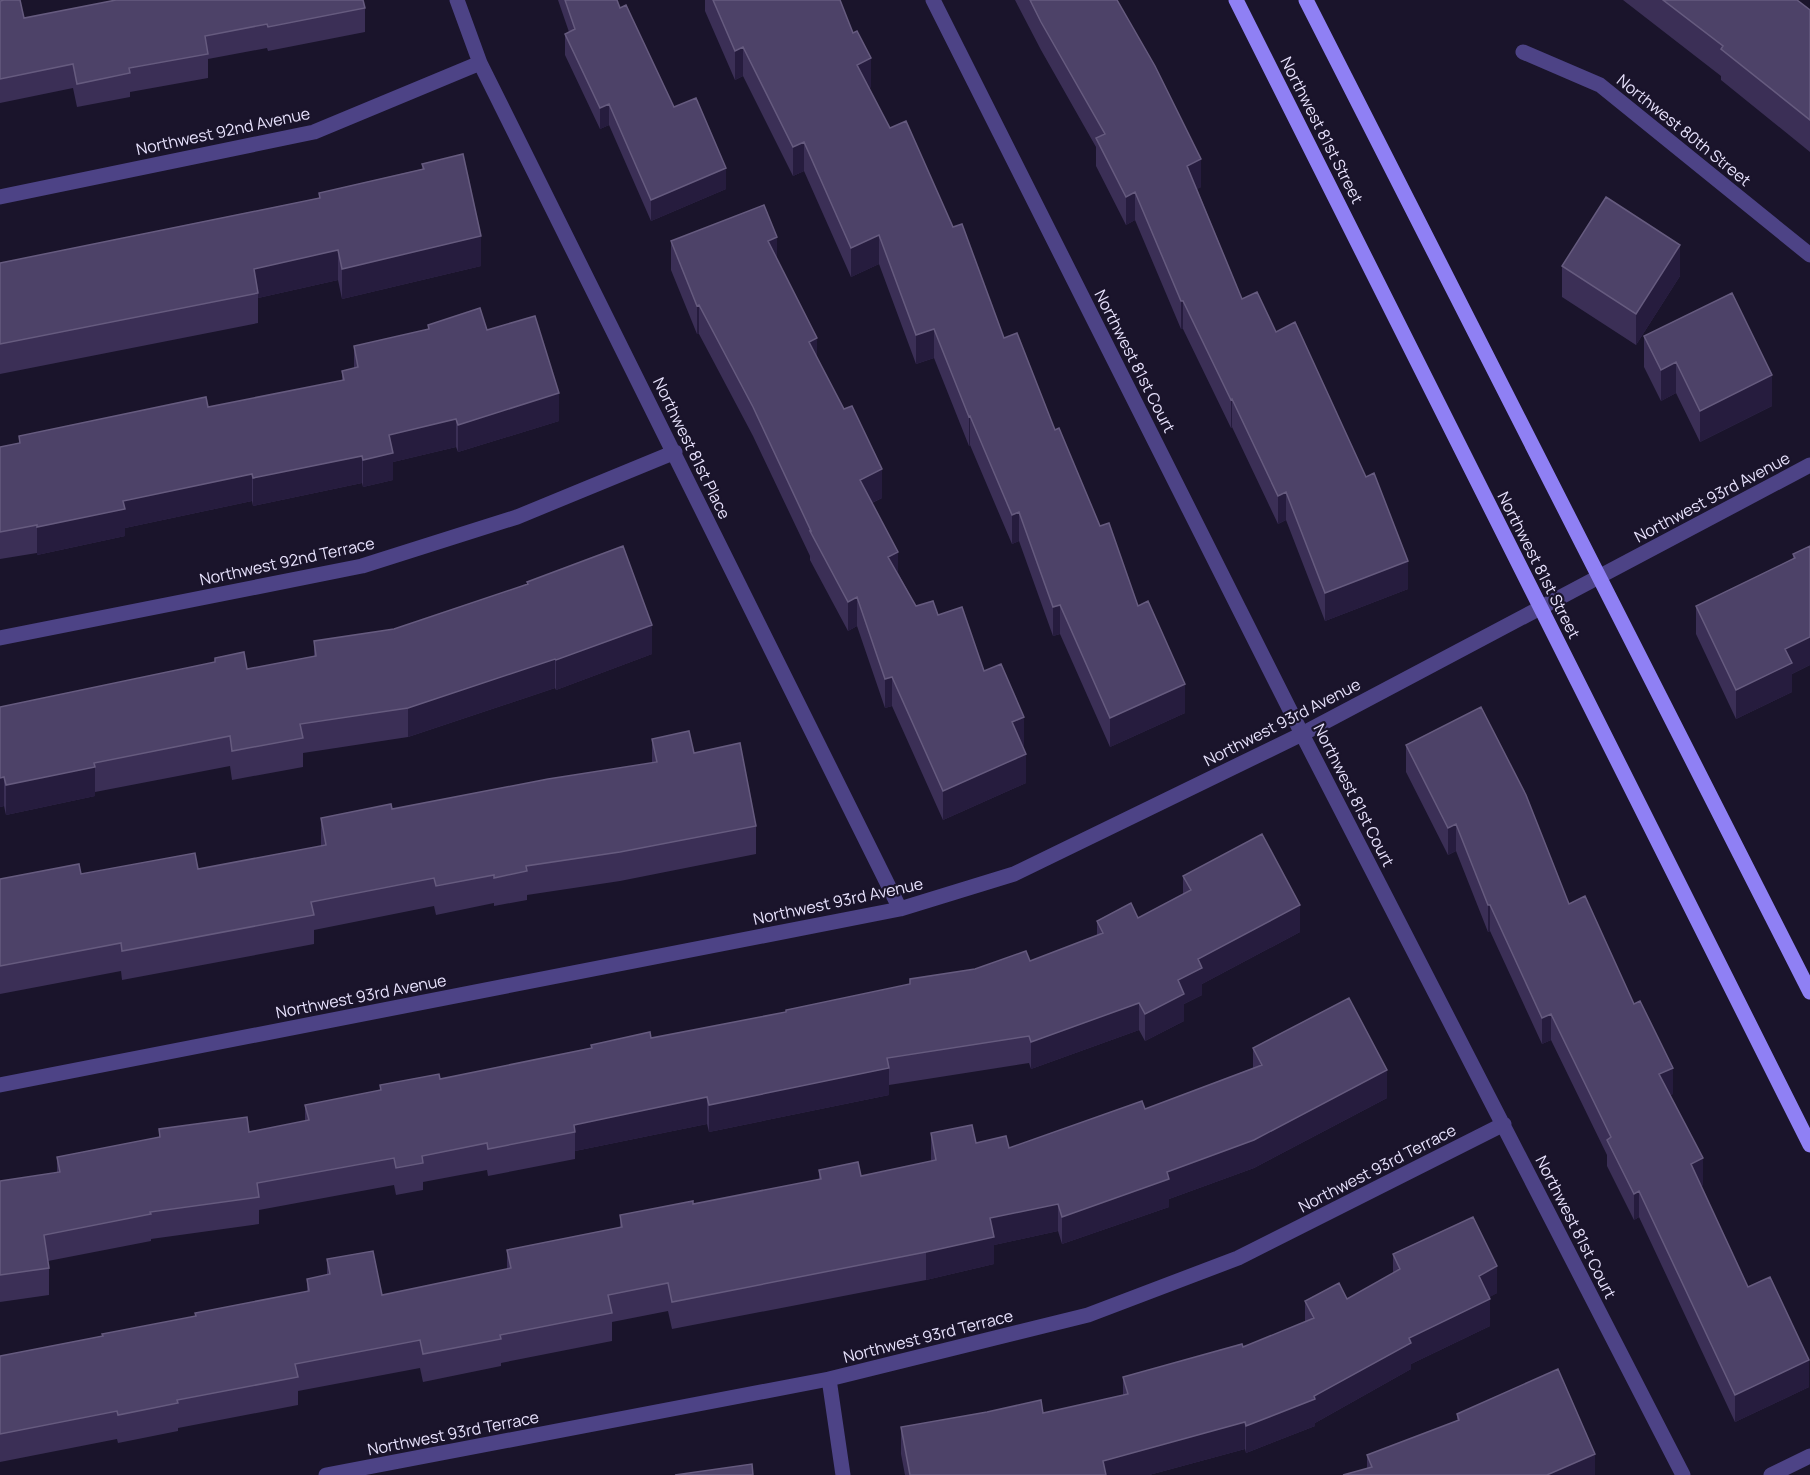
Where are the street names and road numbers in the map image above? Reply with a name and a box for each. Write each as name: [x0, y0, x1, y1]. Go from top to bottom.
street label: Northwest 81st Street: [1275, 53, 1369, 207]
street label: Northwest 80th Street: [1612, 69, 1756, 191]
street label: Northwest 92nd Avenue: [134, 102, 312, 160]
street label: Northwest 81st Court: [1089, 286, 1181, 436]
street label: Northwest 81st Place: [648, 373, 736, 523]
street label: Northwest 93rd Avenue: [1630, 447, 1794, 547]
street label: Northwest 81st Street: [1492, 488, 1586, 642]
street label: Northwest 92nd Terrace: [198, 532, 376, 590]
street label: Northwest 93rd Avenue: [1200, 673, 1364, 771]
street label: Northwest 81st Court: [1308, 720, 1400, 870]
street label: Northwest 93rd Avenue: [751, 872, 925, 930]
street label: Northwest 93rd Avenue: [274, 969, 448, 1023]
street label: Northwest 93rd Terrace: [1294, 1119, 1460, 1217]
street label: Northwest 81st Court: [1530, 1152, 1622, 1302]
street label: Northwest 93rd Terrace: [841, 1304, 1015, 1368]
street label: Northwest 93rd Terrace: [365, 1406, 541, 1460]

